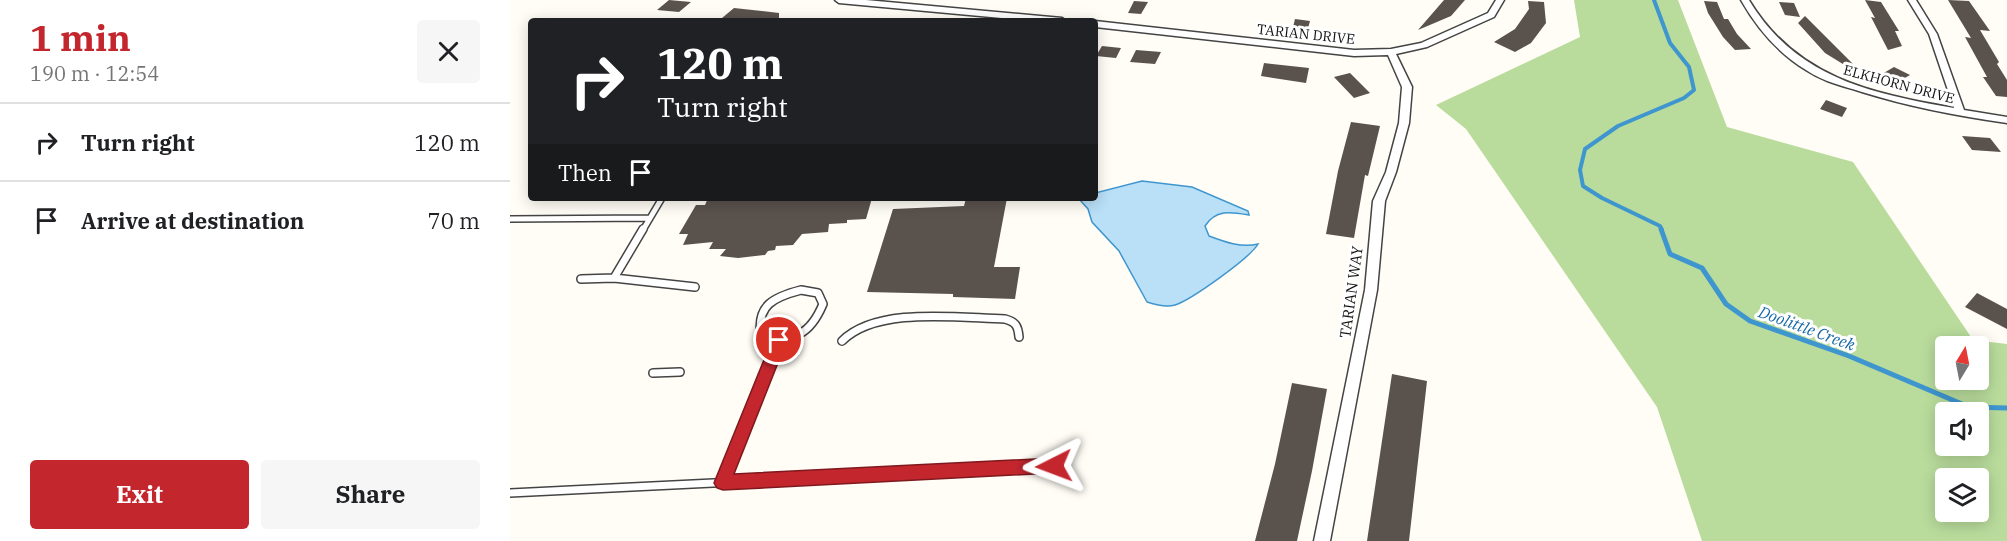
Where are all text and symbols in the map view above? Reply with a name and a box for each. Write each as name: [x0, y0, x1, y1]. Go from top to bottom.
text: 1 min: [30, 14, 131, 61]
button: close: [417, 20, 480, 83]
street label: TARIAN DRIVE: [1256, 20, 1356, 48]
text: 120 m: [657, 36, 783, 91]
icon: right: [558, 42, 636, 120]
text: 190 m · 12:54: [30, 60, 159, 87]
street label: ELKHORN DRIVE: [1842, 61, 1956, 107]
text: Turn right: [657, 89, 788, 124]
icon: right: [30, 126, 63, 159]
text: Turn right: [81, 128, 195, 157]
text: 120 m: [414, 128, 480, 157]
icon: arrive: [624, 156, 657, 189]
text: Then: [558, 158, 612, 187]
icon: arrive: [30, 204, 63, 237]
text: Arrive at destination: [81, 206, 304, 235]
text: 70 m: [428, 206, 480, 235]
street label: TARIAN WAY: [1335, 244, 1367, 339]
water label: Doolittle Creek: [1755, 301, 1858, 355]
pin: [753, 314, 804, 365]
icon: arrive: [762, 323, 795, 356]
north arrow: [1935, 336, 1989, 390]
map controls: [1935, 336, 1989, 522]
button: sound: [1935, 402, 1989, 456]
position arrow: [1022, 434, 1086, 498]
button: Exit: [30, 460, 249, 529]
button: Share: [261, 460, 480, 529]
button: layers: [1935, 468, 1989, 522]

